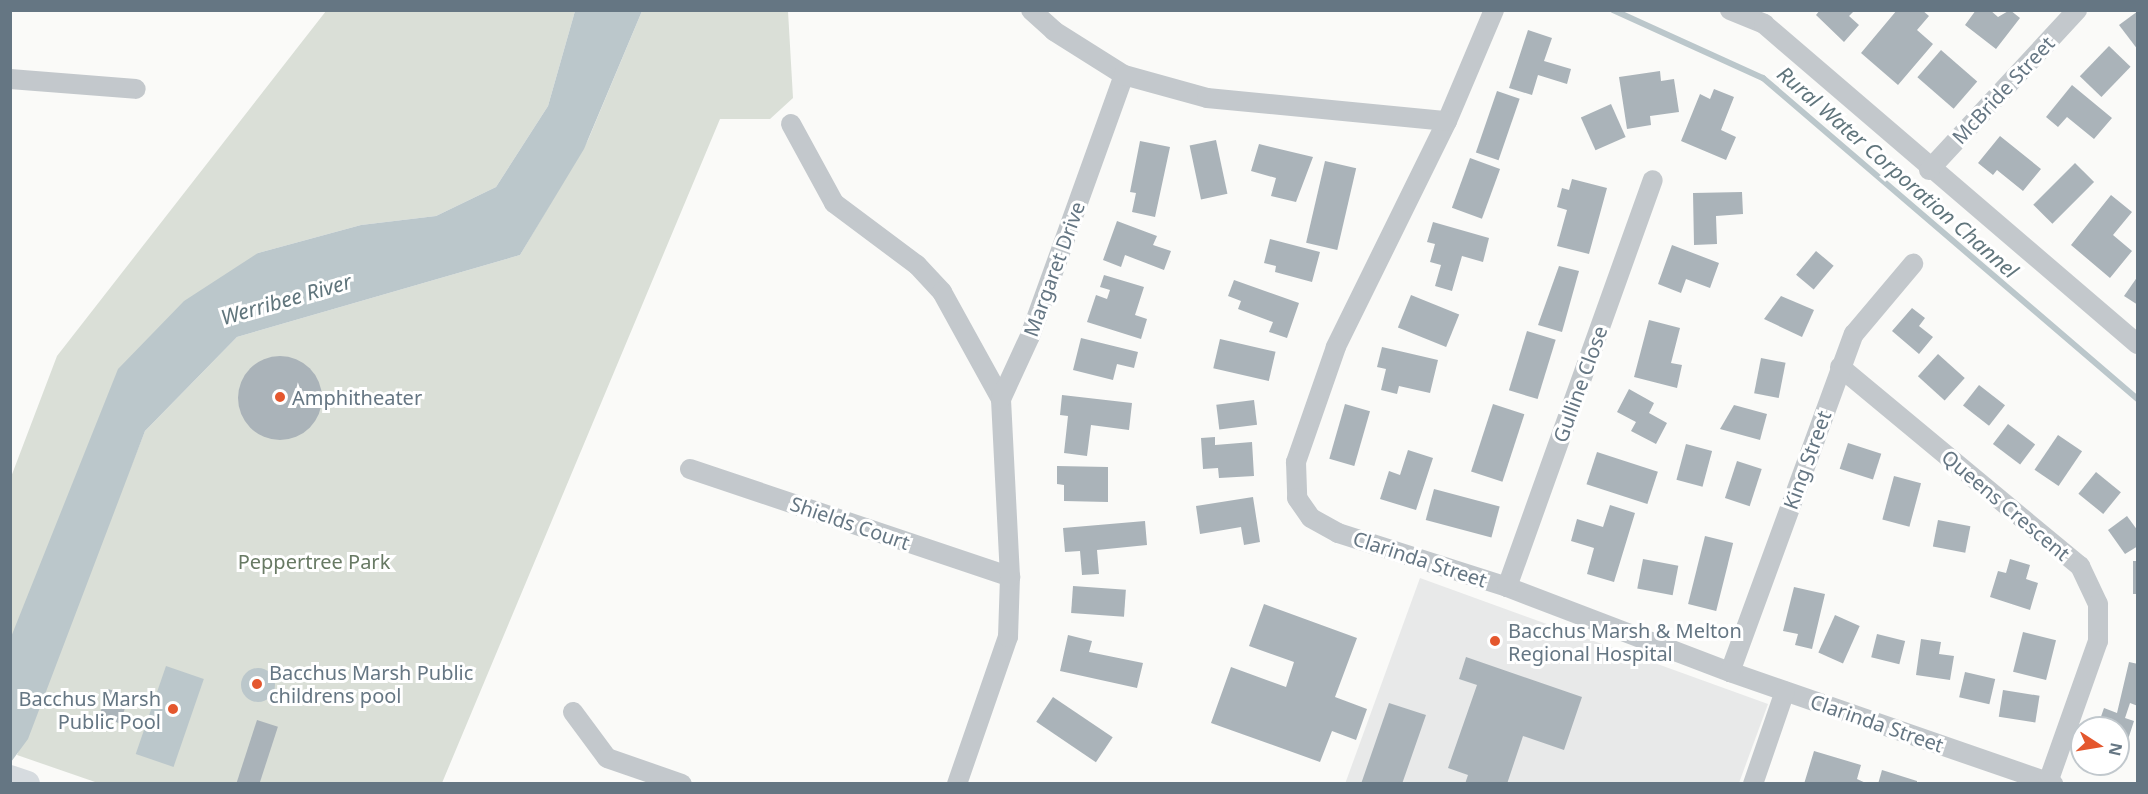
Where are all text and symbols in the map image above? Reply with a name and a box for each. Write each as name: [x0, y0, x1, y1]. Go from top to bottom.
street label: McBride Street: [1947, 31, 2059, 149]
water label: Rural Water Corporation Channel: [1773, 61, 2023, 283]
street label: Margaret Drive: [1018, 198, 1090, 340]
water label: Werribee River: [218, 268, 354, 330]
street label: Gulline Close: [1548, 323, 1612, 445]
place label: Amphitheater: [292, 385, 422, 409]
marker: Amphitheater: [273, 390, 287, 404]
street label: King Street: [1778, 407, 1836, 513]
street label: Queens Crescent: [1937, 445, 2075, 565]
street label: Shields Court: [787, 491, 913, 555]
street label: Clarinda Street: [1350, 526, 1490, 592]
park label: Peppertree Park: [238, 549, 390, 573]
place label: Bacchus Marsh & Melton Regional Hospital: [1508, 618, 1742, 665]
marker: Bacchus Marsh & Melton Regional Hospital: [1486, 632, 1504, 650]
place label: Bacchus Marsh Public childrens pool: [269, 660, 473, 707]
marker: Bacchus Marsh Public childrens pool: [250, 677, 264, 691]
place label: Bacchus Marsh Public Pool: [19, 686, 161, 733]
street label: Clarinda Street: [1807, 689, 1947, 757]
marker: Bacchus Marsh Public Pool: [166, 702, 180, 716]
north arrow: [2070, 716, 2130, 776]
text: N: [2104, 741, 2128, 758]

